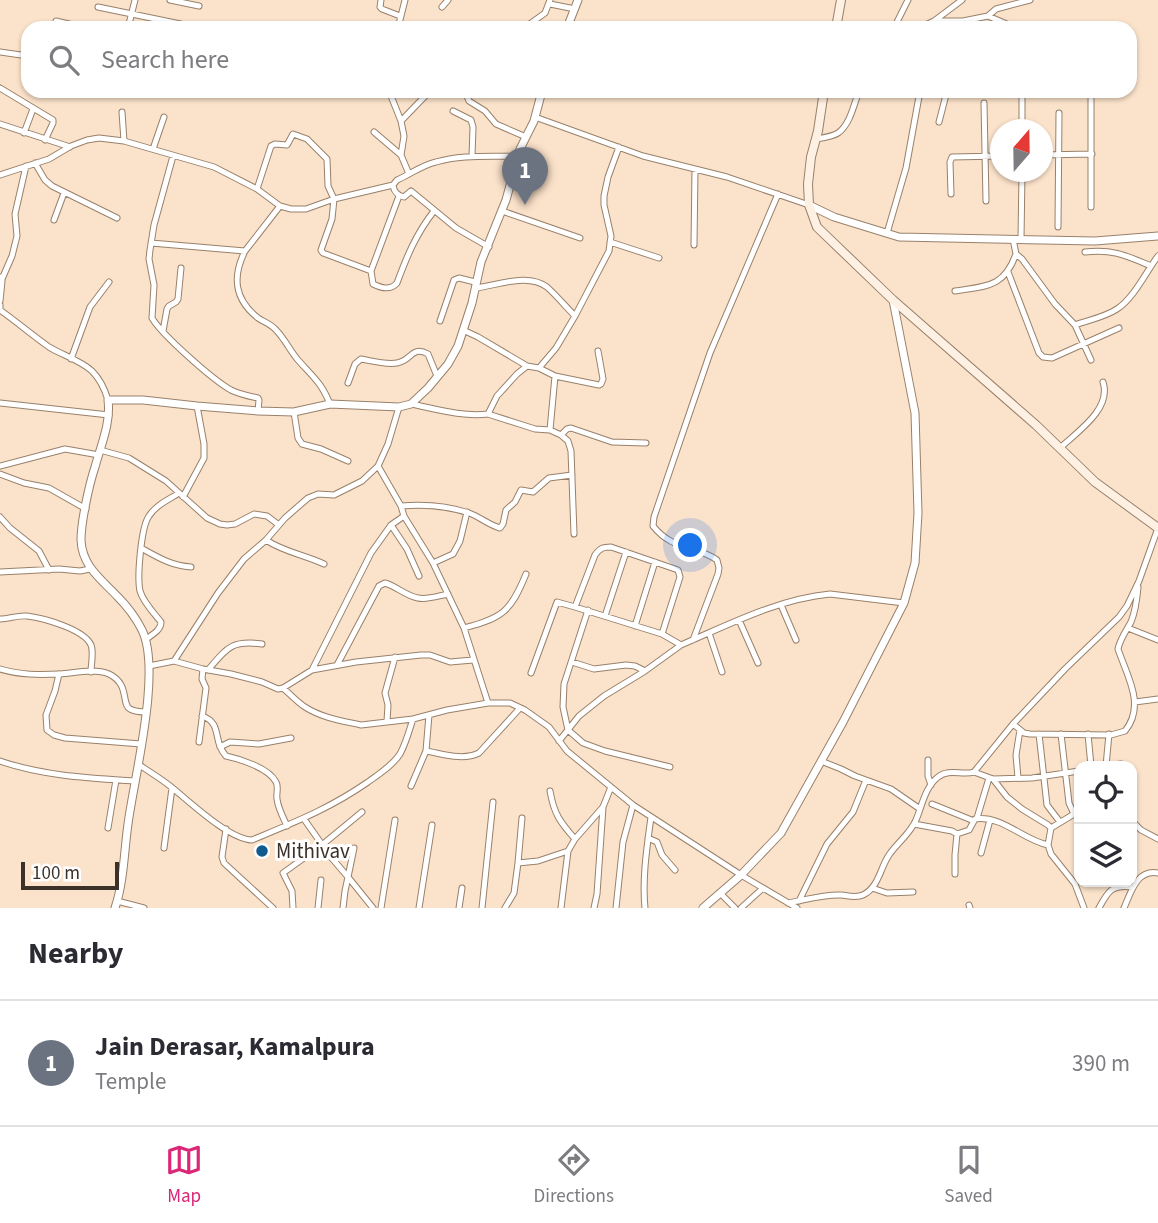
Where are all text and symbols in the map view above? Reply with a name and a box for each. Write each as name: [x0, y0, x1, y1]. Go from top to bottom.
search box: [21, 21, 1137, 98]
icon: search: [45, 41, 83, 79]
text: Search here: [101, 41, 229, 78]
north arrow: [990, 119, 1053, 182]
pin: 1: [502, 147, 548, 205]
your location: [673, 528, 707, 562]
map controls: [1074, 761, 1137, 887]
button: locate: [1074, 761, 1137, 824]
button: layers: [1074, 824, 1137, 887]
place label: Mithivav: [276, 836, 350, 866]
marker: Mithivav: [254, 843, 270, 859]
scale bar: [21, 859, 119, 891]
text: 100 m: [32, 860, 80, 887]
text: Nearby: [28, 932, 123, 975]
text: Jain Derasar, Kamalpura: [95, 1028, 375, 1065]
text: 1: [45, 1047, 57, 1080]
text: 390 m: [1072, 1047, 1130, 1080]
text: Temple: [95, 1065, 166, 1098]
tab: Map: [165, 1141, 203, 1210]
tab: Directions: [534, 1141, 614, 1210]
tab: Saved: [944, 1141, 993, 1210]

